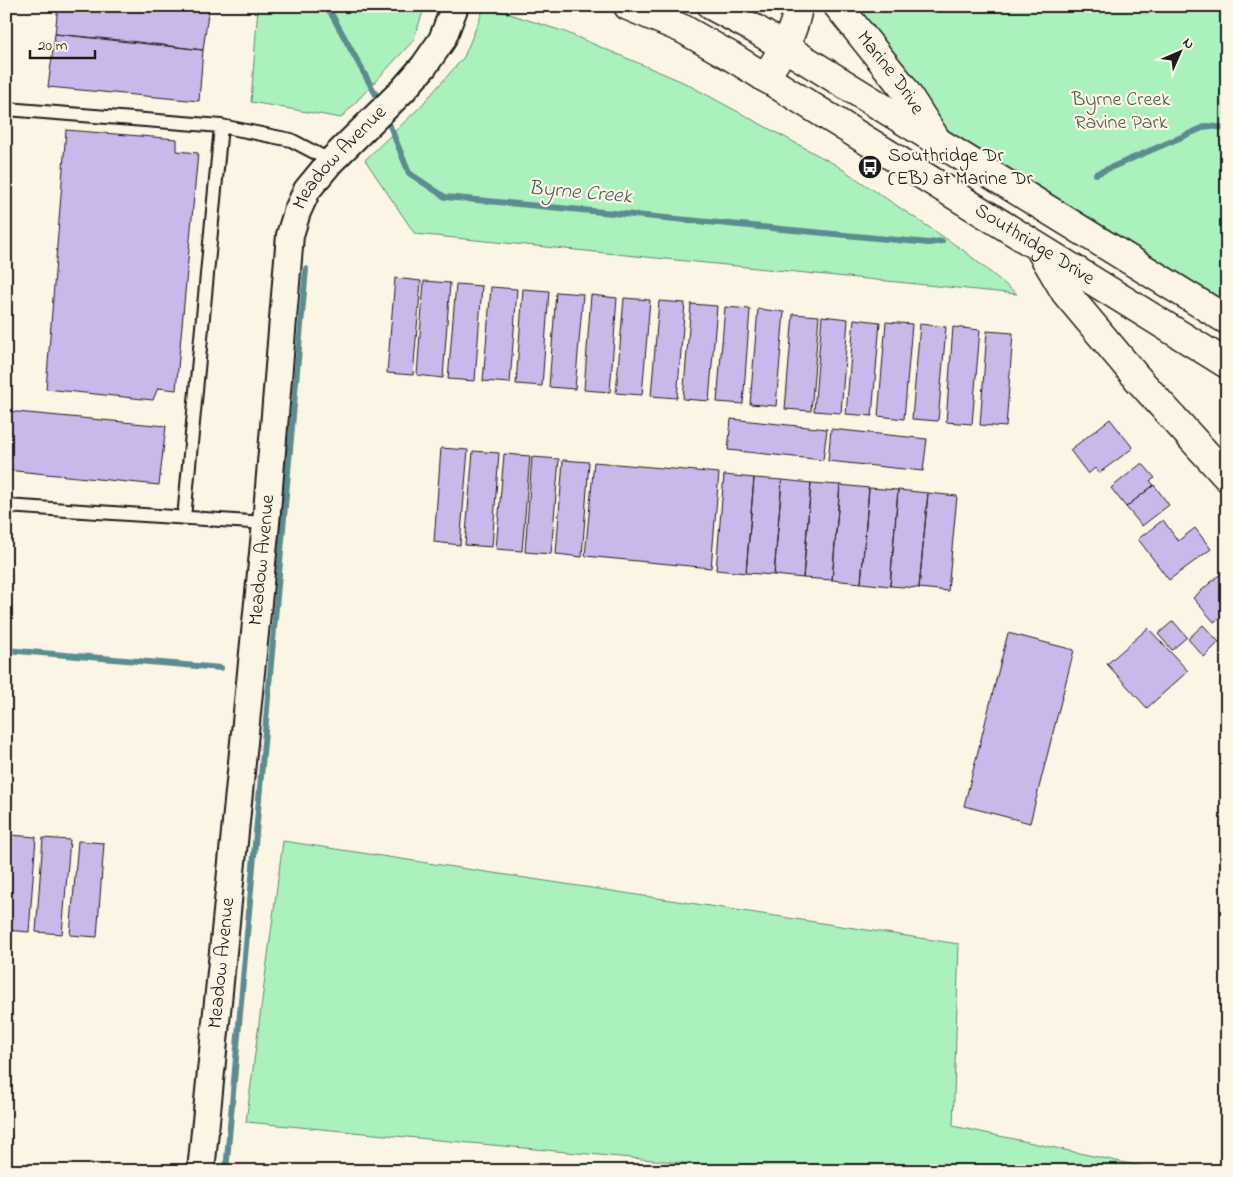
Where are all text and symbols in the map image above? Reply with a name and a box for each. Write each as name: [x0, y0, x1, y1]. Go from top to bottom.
street label: Marine Drive: [849, 25, 931, 121]
scale bar: [30, 28, 95, 60]
north arrow: [1156, 28, 1206, 78]
text: N: [1177, 33, 1199, 55]
text: 20 m: [38, 35, 68, 57]
park label: Byrne Creek Ravine Park: [1071, 86, 1170, 138]
street label: Meadow Avenue: [285, 99, 394, 214]
place label: Southridge Dr (EB) at Marine Dr: [888, 142, 1034, 194]
bus stop icon: Southridge Dr (EB) at Marine Dr: [857, 154, 883, 180]
water label: Byrne Creek: [527, 174, 634, 213]
street label: Southridge Drive: [969, 196, 1100, 293]
street label: Meadow Avenue: [241, 493, 283, 627]
street label: Meadow Avenue: [201, 896, 243, 1030]

